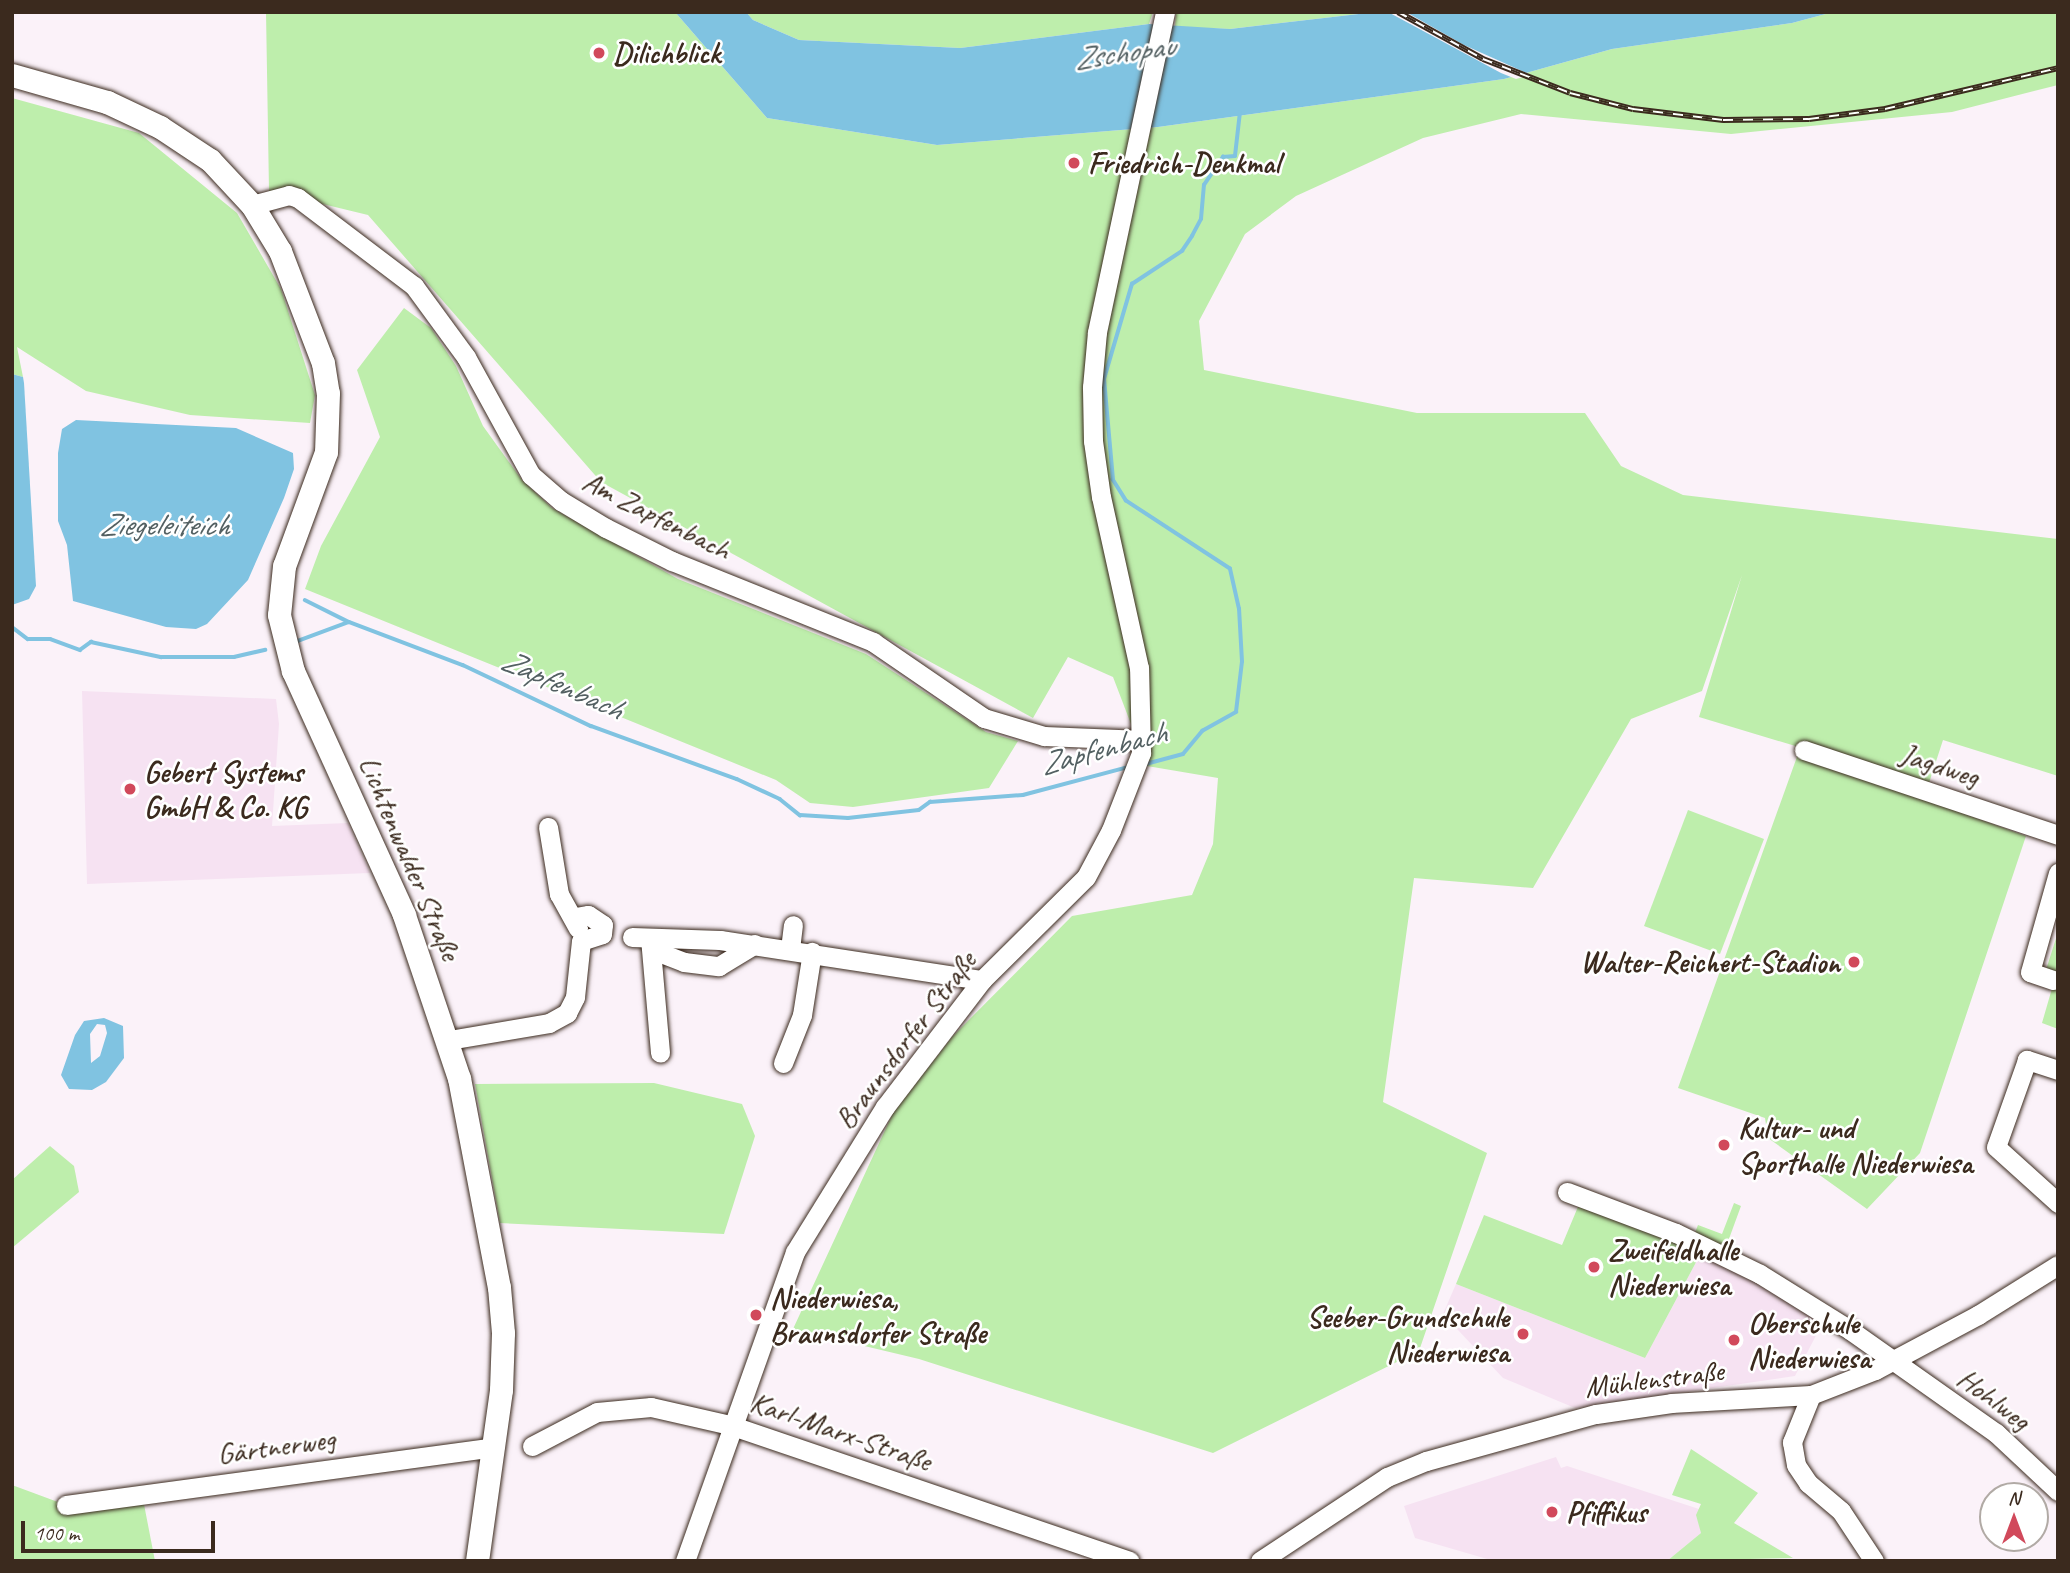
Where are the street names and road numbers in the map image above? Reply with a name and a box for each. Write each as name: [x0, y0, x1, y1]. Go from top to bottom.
street label: Am Zapfenbach: [577, 463, 737, 567]
street label: Jagdweg: [1896, 735, 1984, 795]
street label: Lichtenwalder Straße: [351, 750, 469, 966]
street label: Braunsdorfer Straße: [826, 943, 984, 1137]
street label: Mühlenstraße: [1583, 1353, 1725, 1405]
street label: Hohlweg: [1950, 1360, 2038, 1438]
street label: Karl-Marx-Straße: [746, 1383, 936, 1479]
street label: Gärtnerweg: [215, 1420, 337, 1472]

